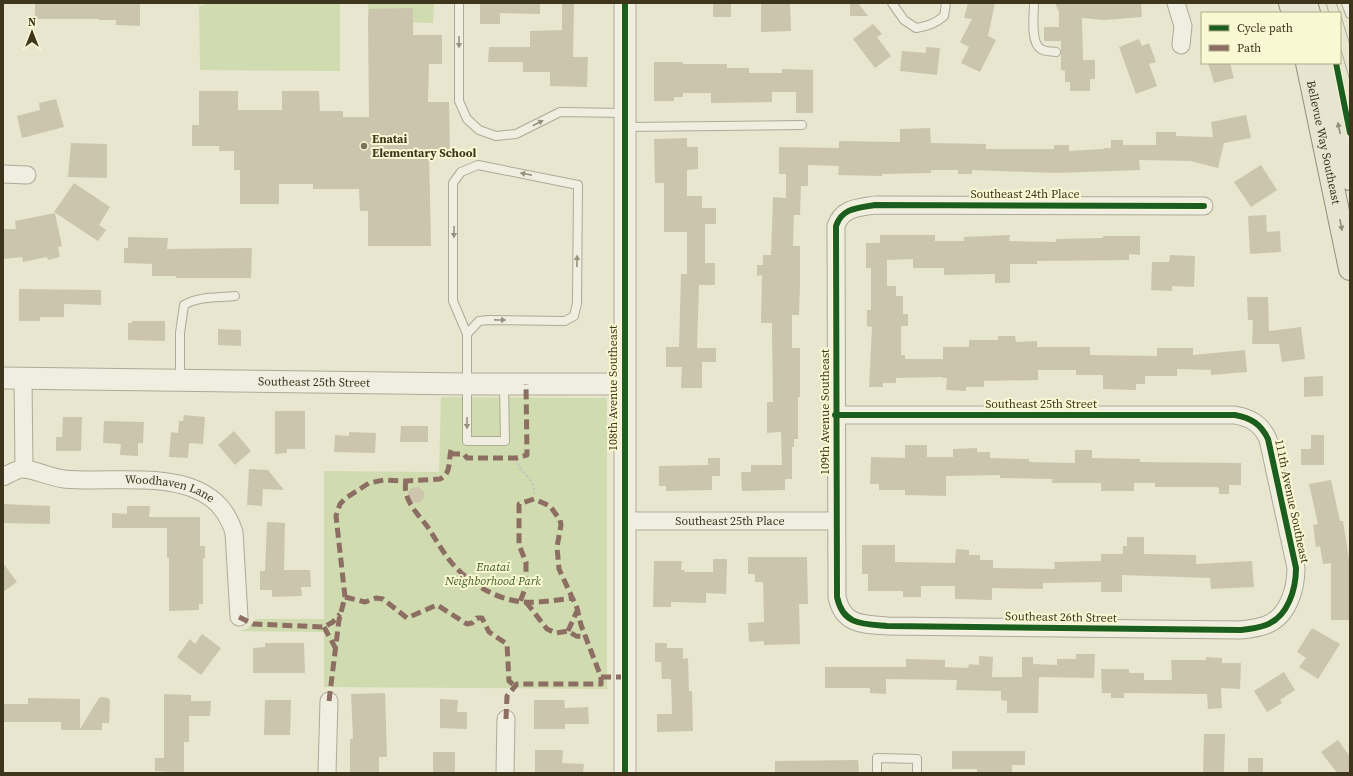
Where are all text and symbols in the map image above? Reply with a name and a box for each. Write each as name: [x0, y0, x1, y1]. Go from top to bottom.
north arrow: [12, 12, 52, 52]
legend: [1201, 12, 1341, 64]
text: N: [28, 15, 36, 30]
text: Cycle path: [1237, 20, 1293, 36]
one-way arrow: [456, 36, 462, 49]
text: Path: [1237, 40, 1261, 56]
street label: Bellevue Way Southeast: [1303, 79, 1344, 206]
one-way arrow: [532, 120, 544, 127]
one-way arrow: [1336, 121, 1342, 134]
place label: Enatai Elementary School: [372, 131, 477, 161]
marker: Enatai Elementary School: [359, 141, 369, 151]
one-way arrow: [520, 171, 532, 177]
street label: Southeast 24th Place: [970, 186, 1080, 202]
one-way arrow: [1338, 218, 1344, 231]
one-way arrow: [451, 226, 457, 239]
one-way arrow: [574, 254, 580, 267]
one-way arrow: [494, 317, 507, 323]
street label: 108th Avenue Southeast: [605, 325, 621, 451]
street label: 109th Avenue Southeast: [817, 349, 833, 475]
street label: Southeast 25th Street: [258, 373, 370, 391]
street label: Southeast 25th Street: [985, 396, 1097, 412]
one-way arrow: [464, 417, 470, 430]
street label: 111th Avenue Southeast: [1271, 438, 1313, 564]
street label: Woodhaven Lane: [125, 472, 218, 506]
street label: Southeast 25th Place: [675, 513, 785, 529]
park label: Enatai Neighborhood Park: [444, 559, 541, 589]
street label: Southeast 26th Street: [1005, 608, 1117, 626]

